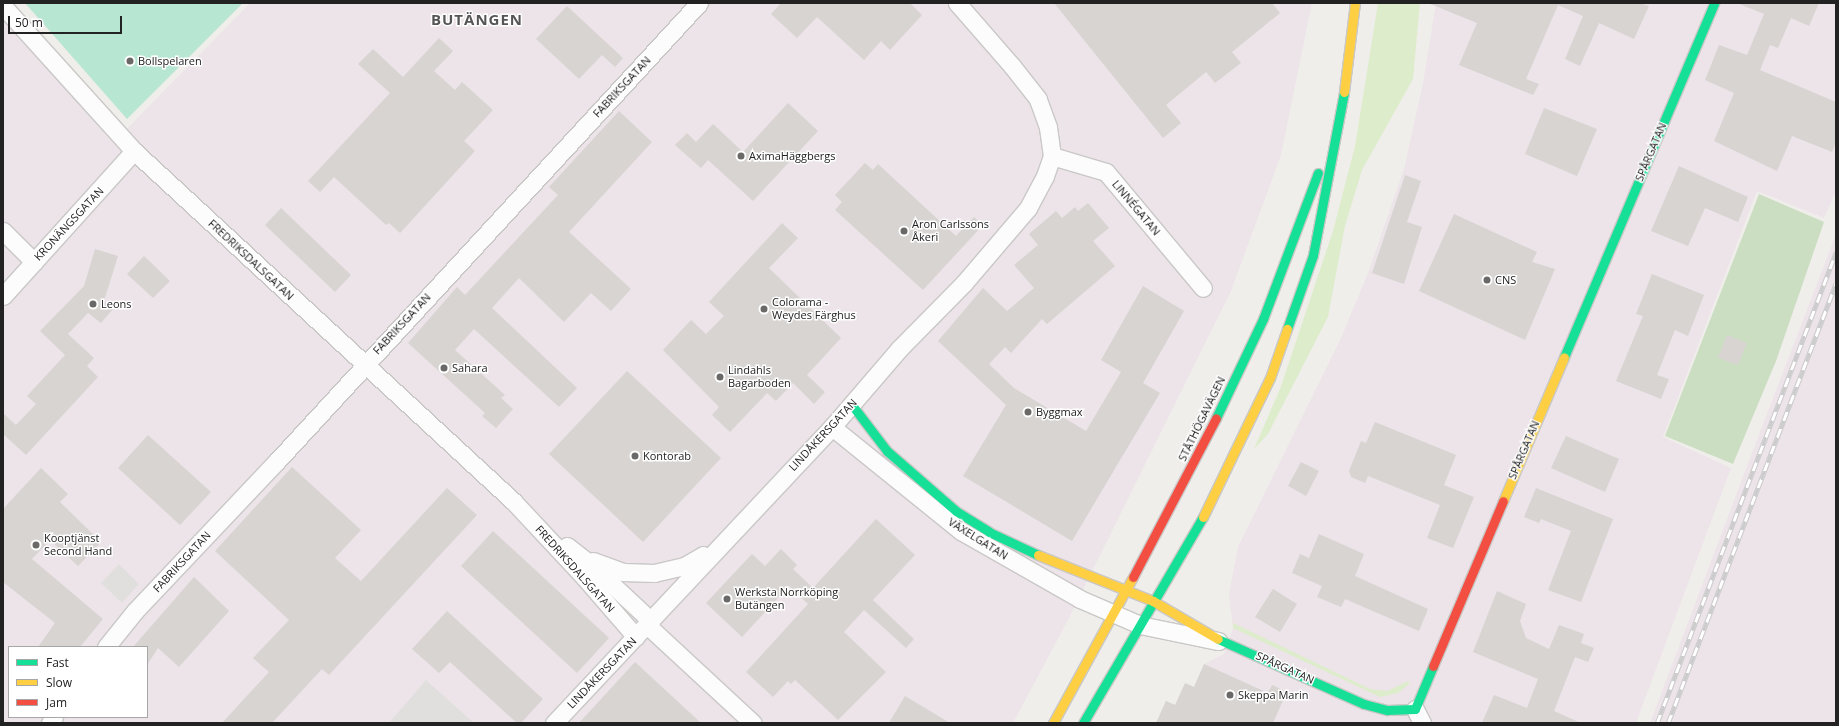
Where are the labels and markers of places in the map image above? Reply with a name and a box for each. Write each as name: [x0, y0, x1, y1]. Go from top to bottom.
place label: Bollspelaren: [138, 54, 202, 68]
marker: Bollspelaren: [125, 56, 135, 66]
place label: AximaHäggbergs: [749, 149, 836, 163]
marker: AximaHäggbergs: [736, 151, 746, 161]
place label: Aron Carlssons Åkeri: [912, 218, 989, 244]
marker: Aron Carlssons Åkeri: [899, 226, 909, 236]
place label: CNS: [1495, 273, 1516, 287]
marker: CNS: [1482, 275, 1492, 285]
place label: Colorama - Weydes Färghus: [772, 296, 856, 322]
place label: Leons: [101, 297, 132, 311]
marker: Leons: [88, 299, 98, 309]
marker: Colorama - Weydes Färghus: [759, 304, 769, 314]
place label: Sahara: [452, 361, 488, 375]
marker: Sahara: [439, 363, 449, 373]
place label: Lindahls Bagarboden: [728, 364, 791, 390]
marker: Lindahls Bagarboden: [715, 372, 725, 382]
place label: Byggmax: [1036, 405, 1083, 419]
marker: Byggmax: [1023, 407, 1033, 417]
place label: Kontorab: [643, 449, 691, 463]
marker: Kontorab: [630, 451, 640, 461]
place label: Kooptjänst Second Hand: [44, 532, 112, 558]
marker: Kooptjänst Second Hand: [31, 540, 41, 550]
place label: Werksta Norrköping Butängen: [735, 586, 838, 612]
marker: Werksta Norrköping Butängen: [722, 594, 732, 604]
place label: Skeppa Marin: [1238, 688, 1308, 702]
marker: Skeppa Marin: [1225, 690, 1235, 700]

